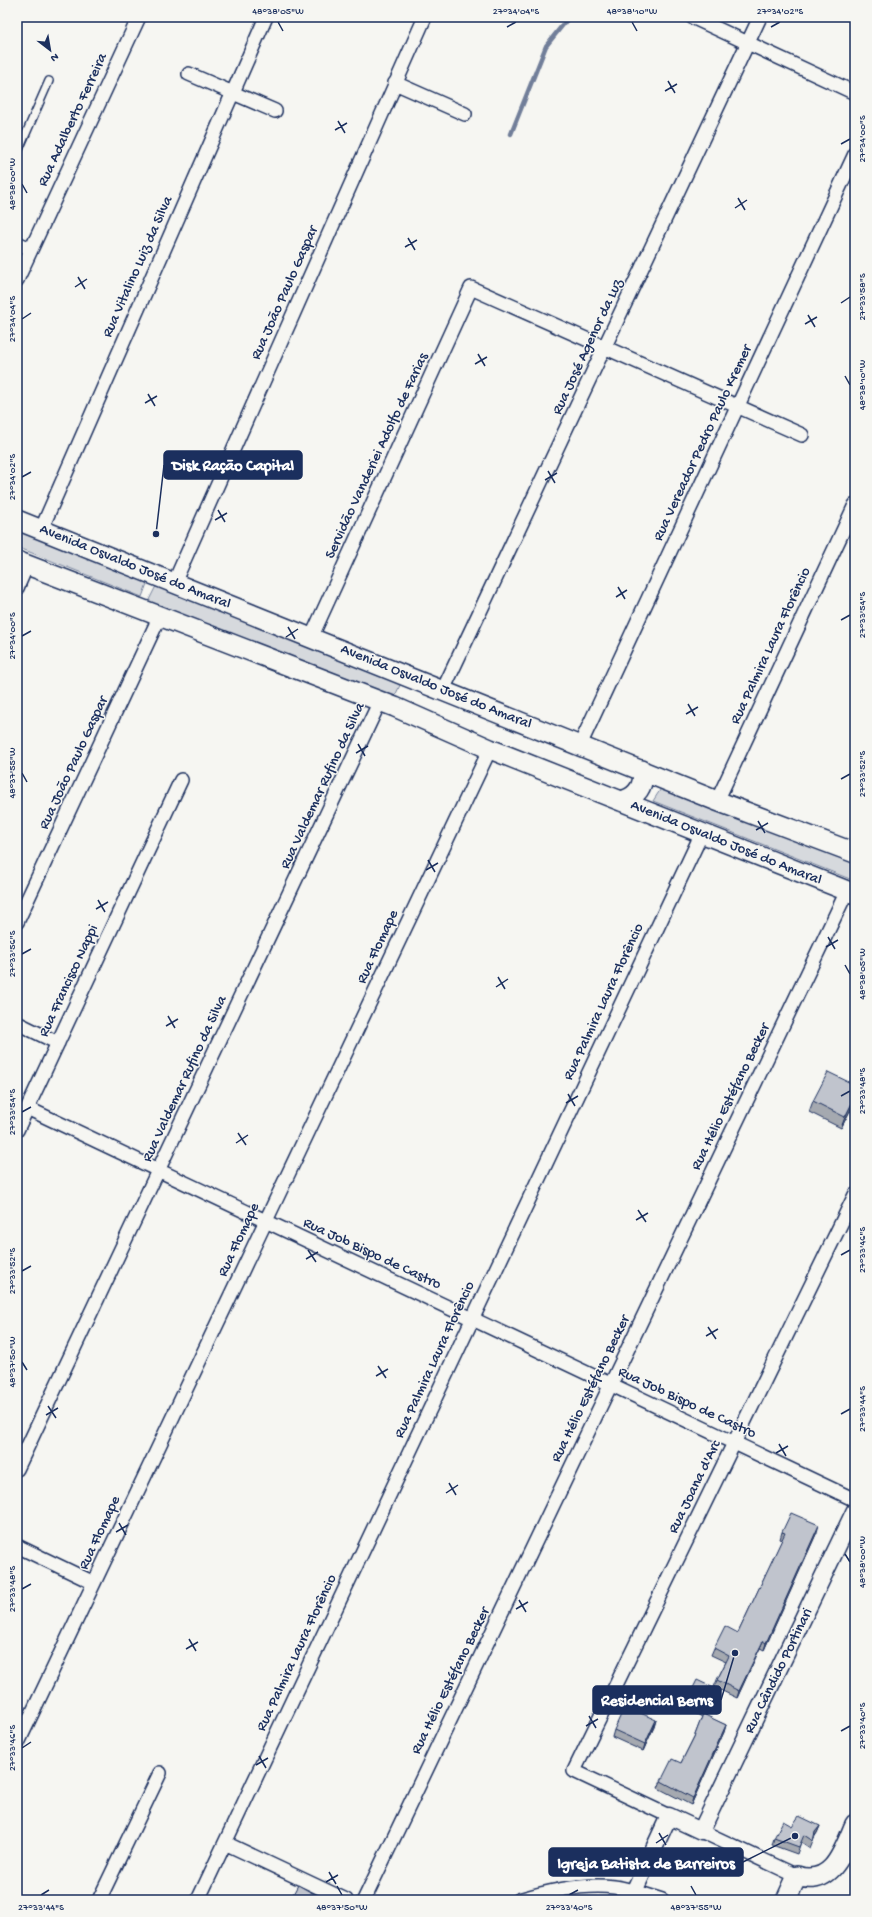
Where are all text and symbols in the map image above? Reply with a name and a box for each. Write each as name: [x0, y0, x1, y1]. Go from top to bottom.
text: 48°38'05"W: [252, 6, 304, 18]
text: 27°34'04"S: [493, 6, 539, 18]
text: 48°38'10"W: [607, 6, 658, 18]
text: 27°34'02"S: [757, 6, 804, 18]
north arrow: [30, 30, 70, 70]
street label: Rua Adalberto Ferreira: [34, 50, 112, 190]
text: N: [48, 50, 60, 64]
text: 27°34'00"S: [857, 115, 869, 163]
text: 48°38'00"W: [7, 158, 19, 210]
street label: Rua Vitalino Luiz da Silva: [99, 193, 178, 341]
street label: Rua João Paulo Gaspar: [247, 222, 323, 363]
text: 27°33'58"S: [857, 273, 869, 321]
street label: Rua José Agenor da Luz: [549, 276, 628, 418]
text: 27°34'04"S: [7, 296, 19, 342]
street label: Rua Vereador Pedro Paulo Kremer: [650, 340, 757, 544]
street label: Servidão Vanderiei Adolfo de Farias: [321, 350, 433, 562]
text: 48°38'10"W: [857, 359, 869, 410]
callout: Disk Ração Capital: [164, 451, 302, 479]
text: 27°34'02"S: [7, 453, 19, 500]
text: Disk Ração Capital: [170, 458, 295, 477]
street label: Avenida Osvaldo José do Amaral: [37, 520, 233, 614]
street label: Rua Palmira Laura Florêncio: [727, 565, 815, 727]
text: 27°33'54"S: [857, 591, 869, 638]
text: 27°34'00"S: [7, 612, 19, 660]
street label: Avenida Osvaldo José do Amaral: [338, 640, 534, 734]
street label: Rua João Paulo Gaspar: [35, 692, 113, 832]
street label: Rua Valdemar Rufino da Silva: [277, 699, 370, 872]
text: 48°37'55"W: [7, 747, 19, 798]
text: 27°33'52"S: [857, 750, 869, 797]
street label: Avenida Osvaldo José do Amaral: [628, 796, 824, 890]
street label: Rua Flomape: [353, 907, 403, 987]
street label: Rua Palmira Laura Florêncio: [560, 921, 648, 1083]
street label: Rua Francisco Nappi: [35, 922, 103, 1040]
text: 27°33'56"S: [7, 930, 19, 977]
text: 48°38'05"W: [857, 948, 869, 1000]
street label: Rua Valdemar Rufino da Silva: [139, 992, 232, 1165]
street label: Rua Hélio Estéfano Becker: [688, 1019, 775, 1173]
text: 27°33'48"S: [857, 1067, 869, 1114]
text: 27°33'54"S: [7, 1088, 19, 1135]
street label: Rua Flomape: [214, 1200, 264, 1280]
street label: Rua Job Bispo de Castro: [300, 1214, 444, 1294]
text: 27°33'46"S: [857, 1227, 869, 1273]
text: 27°33'52"S: [7, 1247, 19, 1294]
street label: Rua Palmira Laura Florêncio: [391, 1279, 479, 1441]
street label: Rua Hélio Estéfano Becker: [548, 1311, 635, 1465]
text: 48°37'50"W: [7, 1336, 19, 1388]
street label: Rua Job Bispo de Castro: [615, 1363, 759, 1443]
text: 27°33'44"S: [857, 1386, 869, 1432]
street label: Rua Joana d'Arc: [665, 1437, 726, 1537]
street label: Rua Flomape: [75, 1493, 125, 1573]
text: 48°38'00"W: [857, 1536, 869, 1588]
text: 27°33'48"S: [7, 1565, 19, 1612]
street label: Rua Palmira Laura Florêncio: [253, 1572, 341, 1734]
street label: Rua Hélio Estéfano Becker: [408, 1603, 495, 1757]
street label: Rua Cândido Portinari: [741, 1605, 817, 1737]
callout: Residencial Berns: [593, 1686, 721, 1714]
text: Residencial Berns: [600, 1693, 714, 1712]
text: 27°33'40"S: [857, 1702, 869, 1749]
text: 27°33'46"S: [7, 1725, 19, 1771]
callout: Igreja Batista de Barreiros: [549, 1848, 743, 1876]
text: Igreja Batista de Barreiros: [557, 1856, 736, 1875]
text: 27°33'44"S: [18, 1902, 64, 1914]
text: 48°37'50"W: [316, 1902, 368, 1914]
text: 27°33'40"S: [546, 1902, 593, 1914]
text: 48°37'55"W: [671, 1902, 722, 1914]

